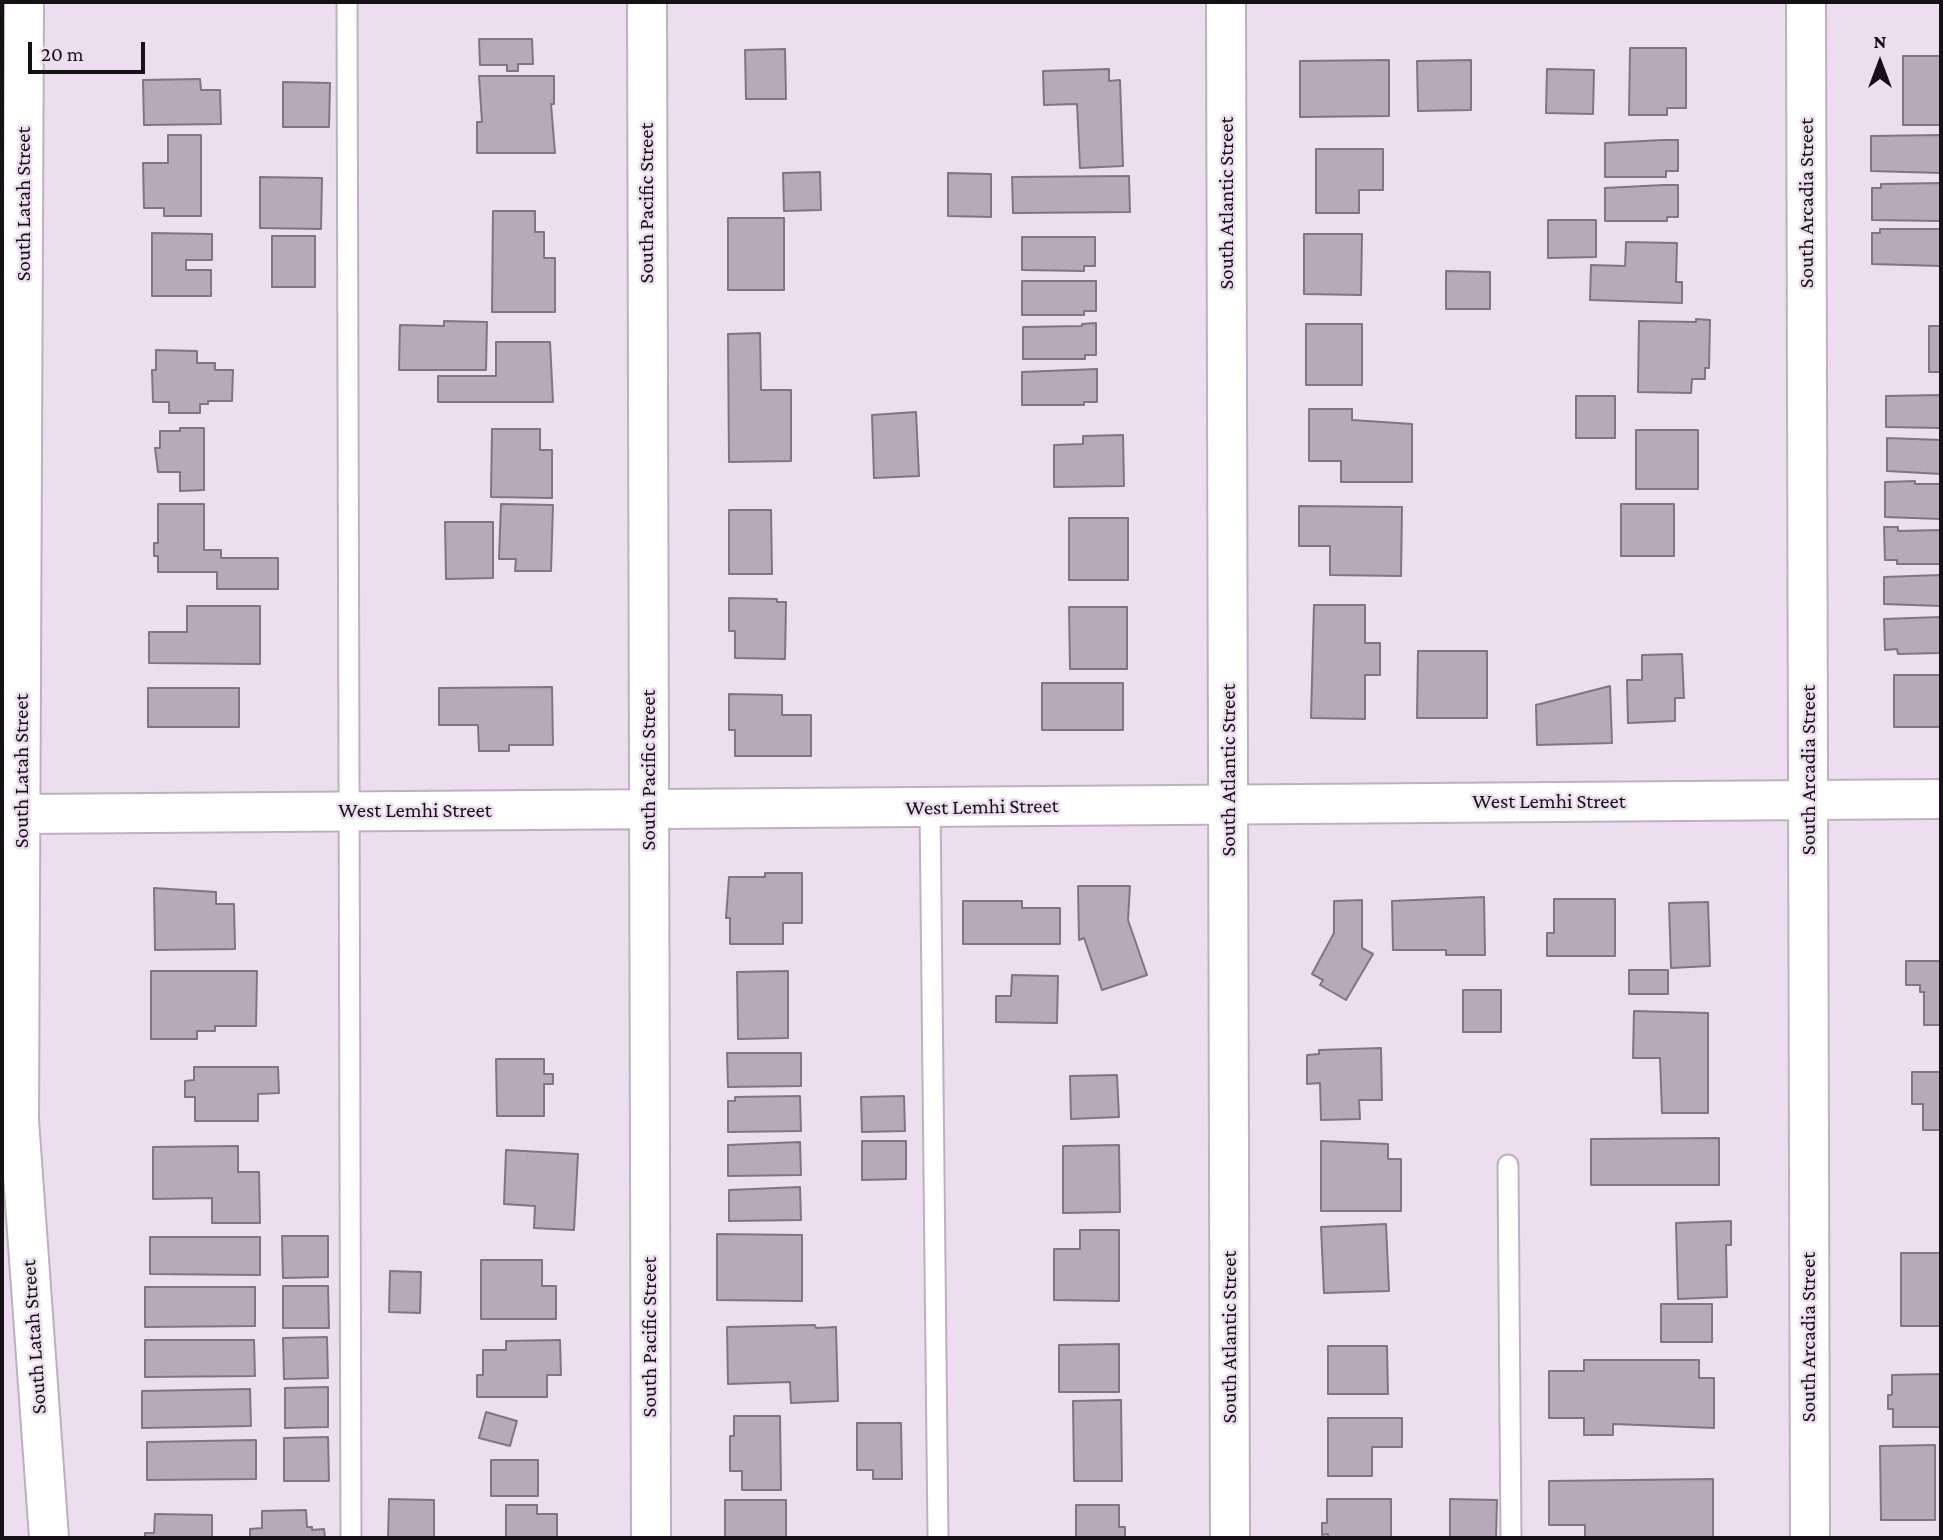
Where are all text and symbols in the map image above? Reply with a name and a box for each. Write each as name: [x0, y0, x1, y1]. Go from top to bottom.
scale bar: [32, 28, 149, 72]
north arrow: [1845, 28, 1915, 98]
text: N: [1874, 31, 1886, 52]
text: 20 m: [41, 42, 84, 66]
street label: South Atlantic Street: [1214, 116, 1240, 290]
street label: South Arcadia Street: [1794, 118, 1820, 288]
street label: South Pacific Street: [634, 123, 660, 283]
street label: South Latah Street: [11, 127, 37, 281]
street label: South Atlantic Street: [1216, 683, 1242, 857]
street label: South Arcadia Street: [1796, 685, 1822, 855]
street label: South Pacific Street: [636, 690, 662, 850]
street label: South Latah Street: [9, 694, 35, 848]
street label: West Lemhi Street: [1472, 789, 1626, 815]
street label: West Lemhi Street: [905, 793, 1059, 821]
street label: West Lemhi Street: [338, 798, 492, 824]
street label: South Atlantic Street: [1217, 1250, 1243, 1424]
street label: South Arcadia Street: [1796, 1252, 1822, 1422]
street label: South Pacific Street: [637, 1257, 663, 1417]
street label: South Latah Street: [16, 1259, 52, 1415]

